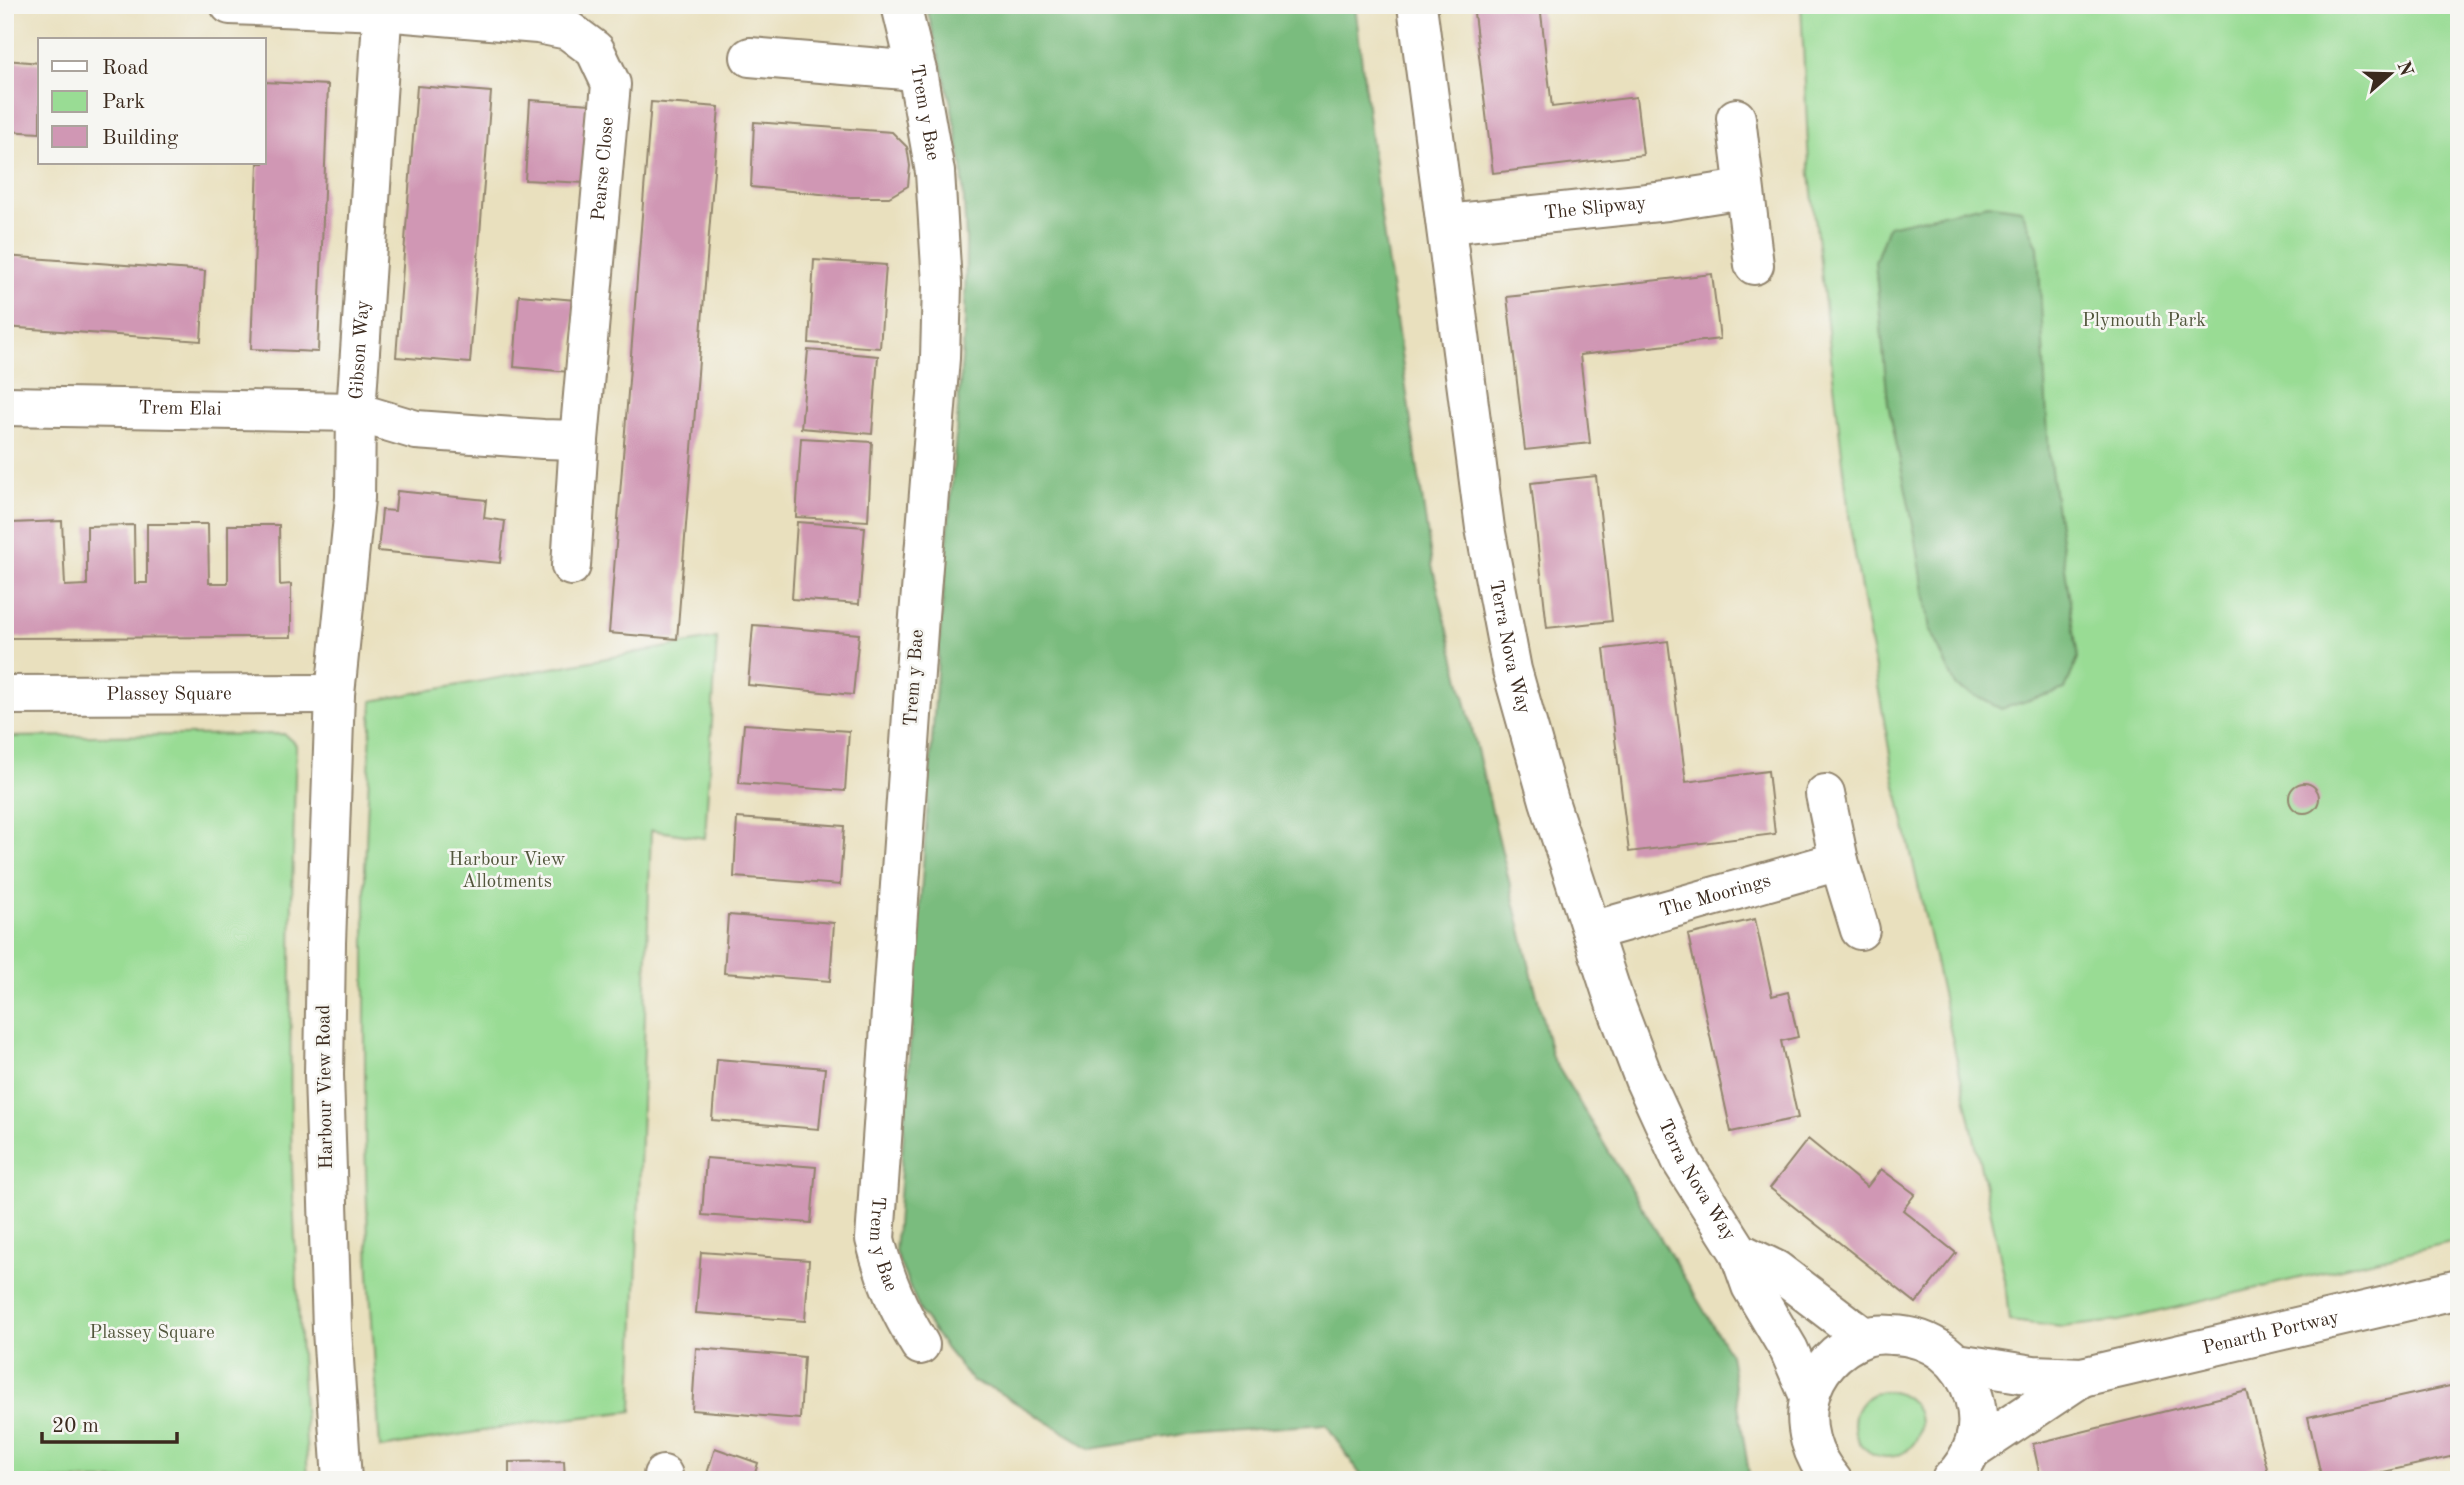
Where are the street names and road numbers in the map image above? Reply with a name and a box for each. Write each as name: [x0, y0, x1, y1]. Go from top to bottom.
street label: Trem y Bae: [907, 63, 942, 162]
street label: Pearse Close: [589, 116, 617, 222]
street label: The Slipway: [1543, 194, 1647, 223]
street label: Gibson Way: [347, 299, 373, 400]
street label: Trem Elai: [138, 399, 222, 419]
street label: Terra Nova Way: [1486, 579, 1533, 716]
street label: Trem y Bae: [902, 629, 928, 727]
street label: Plassey Square: [106, 685, 232, 704]
street label: The Moorings: [1657, 871, 1773, 921]
street label: Harbour View Road: [315, 1004, 337, 1169]
street label: Terra Nova Way: [1654, 1117, 1739, 1244]
street label: Trem y Bae: [865, 1196, 901, 1294]
street label: Penarth Portway: [2201, 1308, 2341, 1358]

